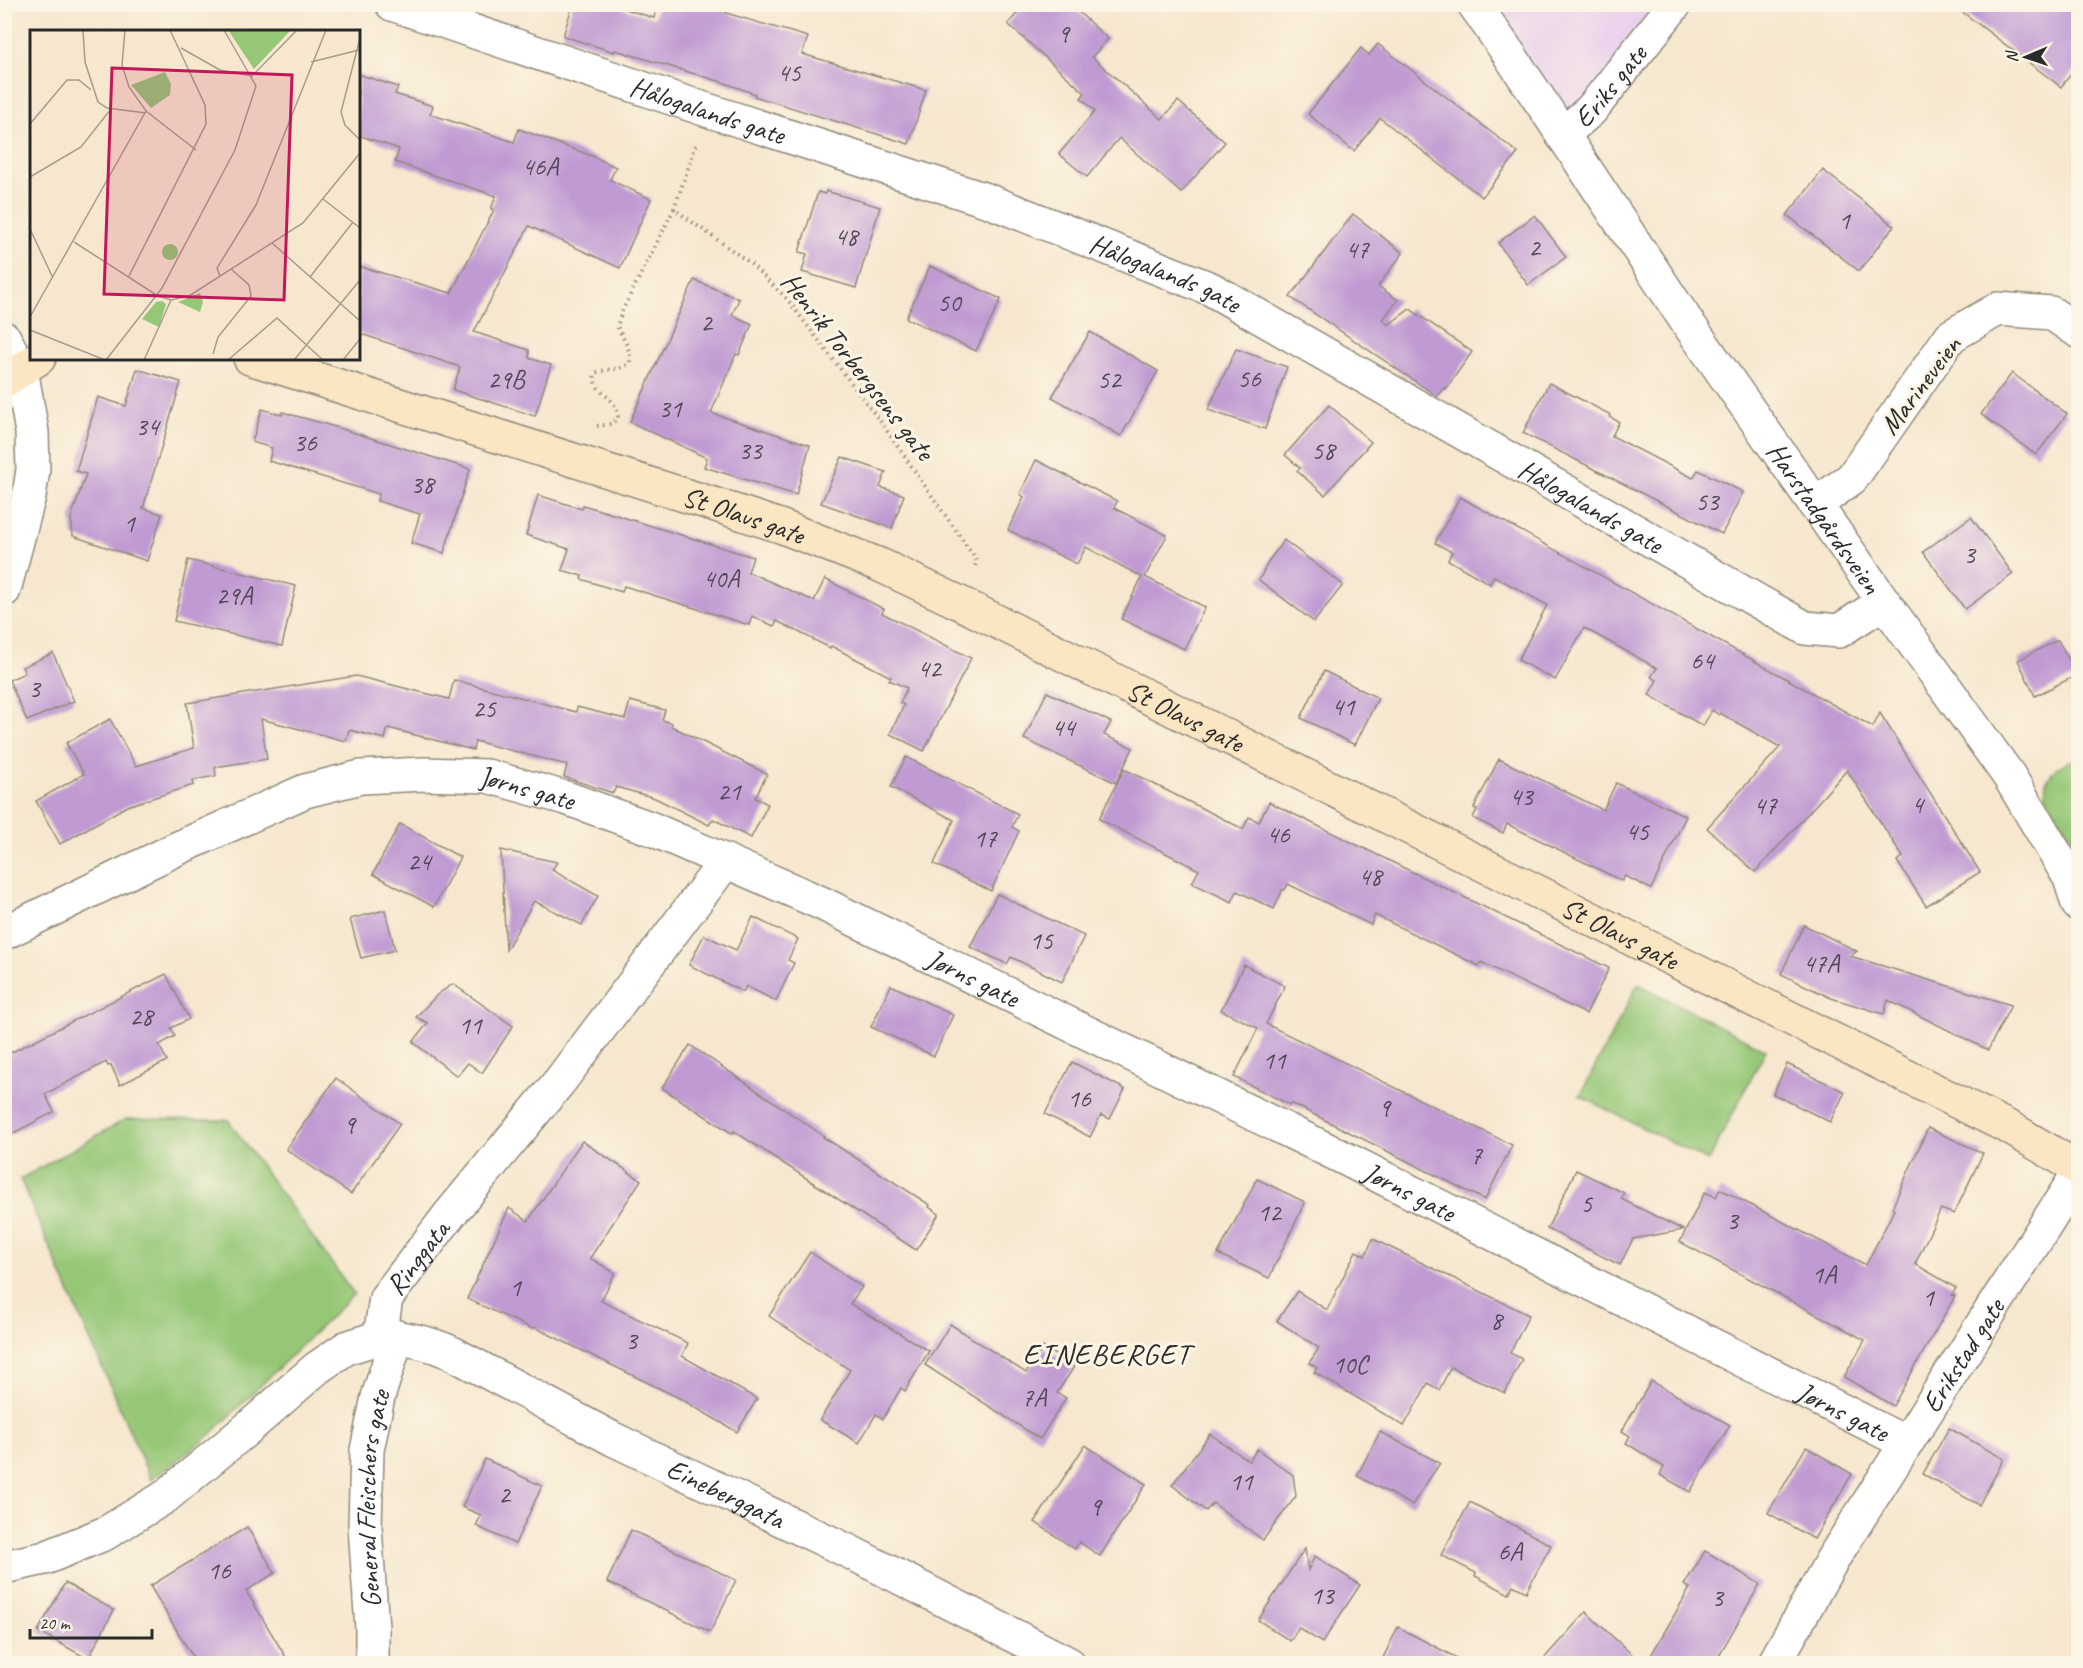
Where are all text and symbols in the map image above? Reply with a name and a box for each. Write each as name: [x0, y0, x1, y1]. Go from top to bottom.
house number: 9: [1057, 17, 1071, 50]
north arrow: [1996, 27, 2056, 87]
inset map: [30, 30, 360, 360]
street label: Eriks gate: [1566, 36, 1655, 135]
text: N: [2002, 49, 2022, 63]
house number: 45: [777, 56, 802, 89]
street label: Hålogalands gate: [626, 68, 791, 152]
house number: 46A: [522, 150, 560, 183]
house number: 1: [1838, 204, 1851, 237]
house number: 48: [834, 220, 860, 253]
street label: Hålogalands gate: [1085, 225, 1249, 321]
house number: 2: [1528, 231, 1542, 264]
house number: 47: [1345, 233, 1370, 266]
street label: Henrik Torbergsens gate: [774, 265, 943, 468]
house number: 50: [937, 286, 963, 319]
house number: 2: [700, 306, 714, 339]
street label: Marineveien: [1872, 328, 1969, 441]
house number: 56: [1237, 362, 1262, 395]
house number: 29B: [488, 363, 526, 396]
house number: 52: [1097, 363, 1123, 396]
house number: 31: [658, 392, 683, 425]
house number: 34: [135, 410, 161, 443]
house number: 36: [293, 426, 318, 459]
house number: 33: [738, 434, 764, 467]
house number: 58: [1311, 434, 1337, 467]
street label: Harstadgårdsveien: [1759, 435, 1890, 601]
street label: Hålogalands gate: [1513, 451, 1671, 562]
house number: 38: [410, 468, 436, 501]
street label: St Olavs gate: [679, 478, 812, 552]
house number: 53: [1695, 485, 1721, 518]
house number: 1: [123, 507, 136, 540]
house number: 3: [1963, 538, 1977, 571]
house number: 40A: [703, 562, 741, 595]
house number: 29A: [216, 579, 254, 612]
house number: 64: [1690, 644, 1716, 677]
house number: 42: [917, 652, 943, 685]
house number: 3: [28, 672, 42, 705]
street label: St Olavs gate: [1121, 672, 1251, 760]
house number: 41: [1331, 690, 1356, 723]
house number: 25: [472, 692, 497, 725]
house number: 44: [1051, 711, 1077, 744]
street label: Jørns gate: [477, 758, 582, 818]
house number: 21: [717, 775, 742, 808]
house number: 43: [1509, 780, 1535, 813]
house number: 4: [1911, 788, 1925, 821]
house number: 47: [1753, 789, 1778, 822]
house number: 45: [1625, 815, 1650, 848]
house number: 46: [1266, 818, 1291, 851]
house number: 17: [973, 822, 998, 855]
house number: 24: [407, 845, 433, 878]
house number: 48: [1358, 860, 1384, 893]
street label: St Olavs gate: [1556, 889, 1686, 978]
house number: 15: [1029, 924, 1054, 957]
street label: Jørns gate: [920, 939, 1027, 1015]
house number: 47A: [1803, 947, 1841, 980]
house number: 28: [129, 1000, 155, 1033]
house number: 11: [458, 1009, 483, 1042]
house number: 11: [1262, 1044, 1287, 1077]
house number: 16: [1067, 1082, 1092, 1115]
house number: 9: [1378, 1091, 1392, 1124]
house number: 9: [343, 1108, 357, 1141]
house number: 7: [1470, 1139, 1483, 1172]
street label: Jørns gate: [1356, 1153, 1463, 1230]
house number: 5: [1580, 1187, 1593, 1220]
house number: 12: [1257, 1196, 1283, 1229]
house number: 3: [1726, 1204, 1740, 1237]
street label: Ringgata: [377, 1211, 458, 1302]
house number: 1A: [1812, 1258, 1838, 1291]
house number: 1: [509, 1271, 522, 1304]
house number: 1: [1922, 1281, 1935, 1314]
street label: Erikstad gate: [1913, 1290, 2013, 1419]
house number: 8: [1490, 1304, 1504, 1337]
house number: 3: [625, 1324, 639, 1357]
district label: EINEBERGET: [1023, 1335, 1196, 1373]
house number: 10C: [1332, 1348, 1371, 1381]
street label: Jørns gate: [1790, 1372, 1896, 1450]
house number: 7A: [1022, 1381, 1048, 1414]
street label: General Fleischers gate: [347, 1383, 397, 1609]
street label: Eineberggata: [662, 1450, 792, 1537]
house number: 11: [1229, 1465, 1254, 1498]
house number: 2: [498, 1478, 512, 1511]
house number: 9: [1089, 1490, 1103, 1523]
house number: 6A: [1498, 1535, 1524, 1568]
house number: 16: [207, 1554, 232, 1587]
house number: 13: [1310, 1579, 1336, 1612]
house number: 3: [1711, 1581, 1725, 1614]
scale bar: [30, 1602, 152, 1640]
text: 20 m: [39, 1612, 72, 1634]

